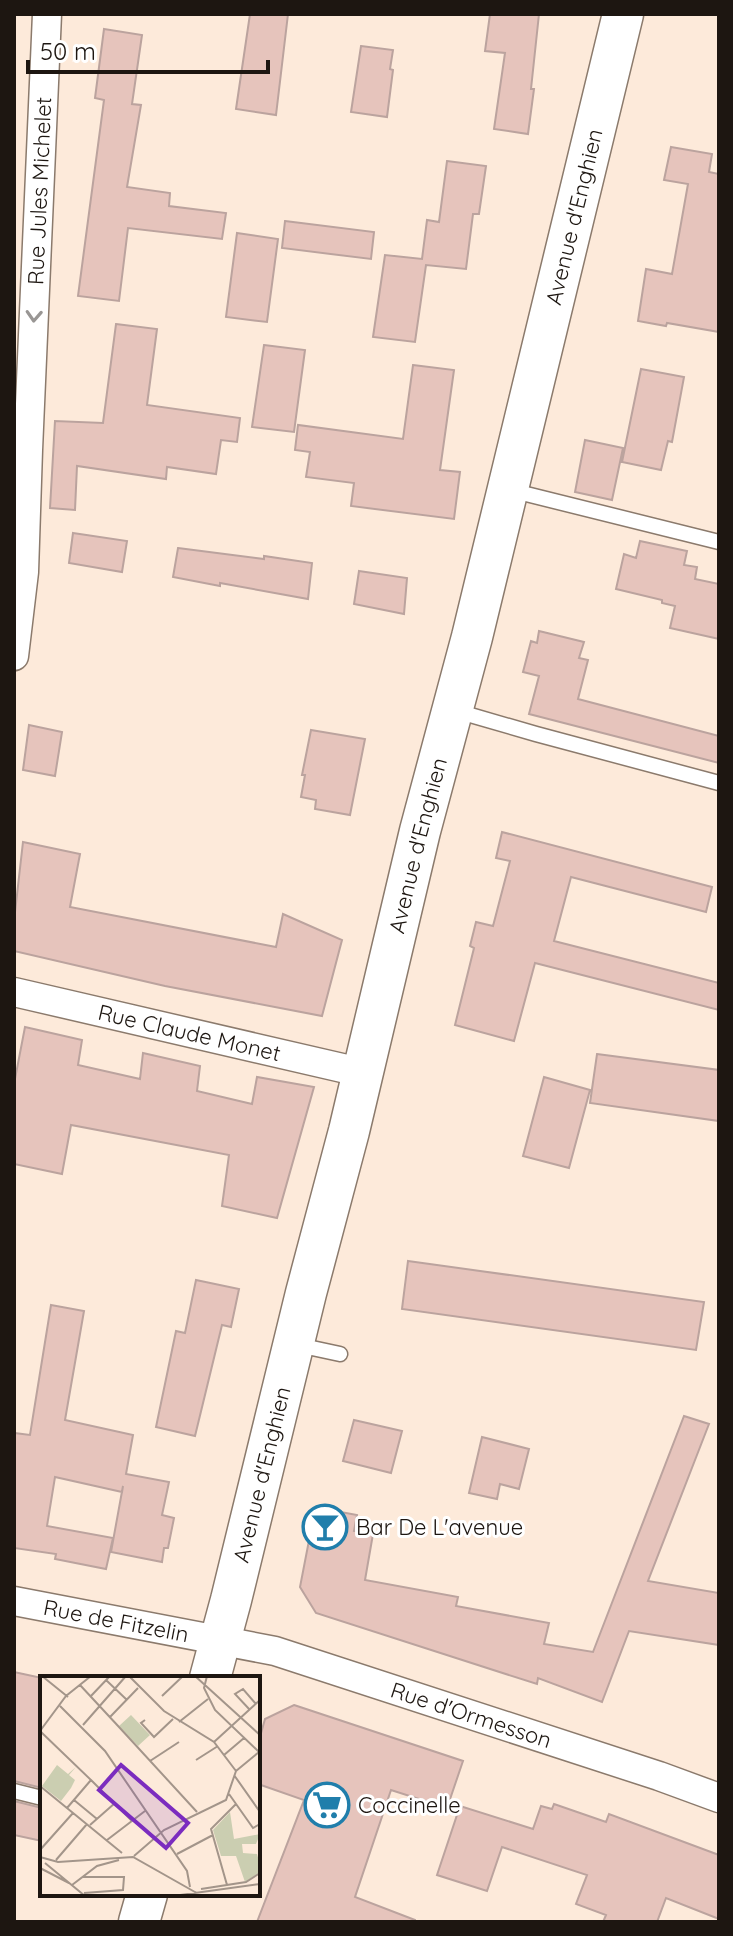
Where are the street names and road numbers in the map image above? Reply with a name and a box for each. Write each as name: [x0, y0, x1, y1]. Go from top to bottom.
street label: Rue Jules Michelet: [21, 96, 57, 286]
street label: Avenue d'Enghien: [539, 126, 609, 308]
street label: Avenue d'Enghien: [382, 755, 453, 936]
street label: Rue Claude Monet: [95, 998, 283, 1067]
street label: Avenue d'Enghien: [227, 1384, 297, 1565]
street label: Rue de Fitzelin: [41, 1593, 191, 1648]
street label: Rue d'Ormesson: [387, 1676, 555, 1754]

